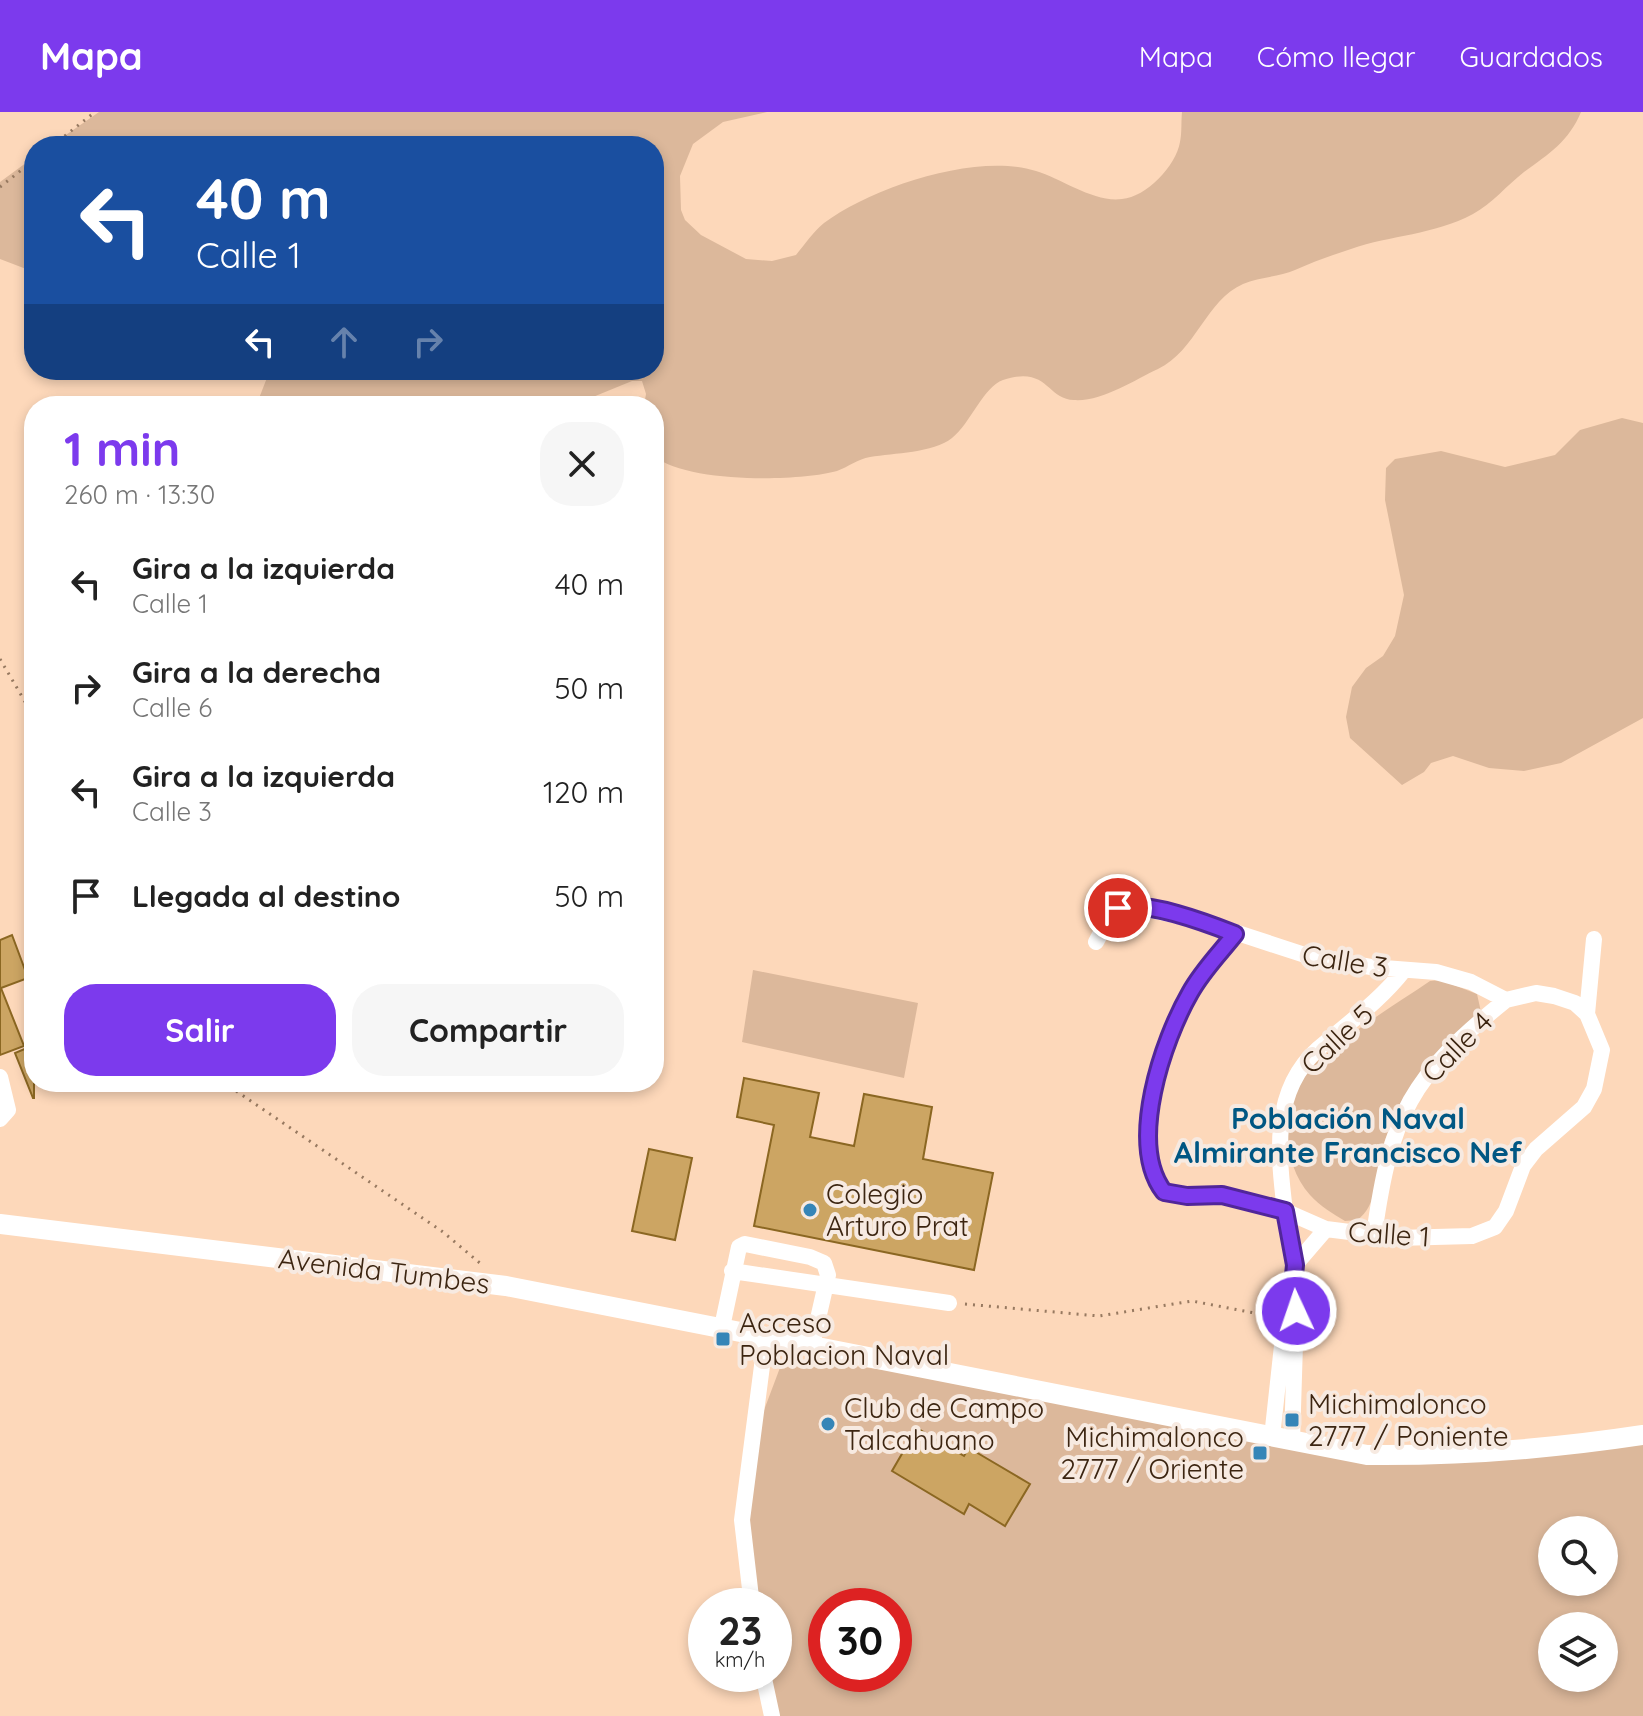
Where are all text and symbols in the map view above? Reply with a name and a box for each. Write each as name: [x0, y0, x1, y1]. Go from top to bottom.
text: Mapa: [40, 32, 143, 80]
text: Mapa: [1139, 39, 1213, 74]
text: Cómo llegar: [1257, 39, 1416, 74]
text: Guardados: [1460, 39, 1603, 74]
text: 40 m: [196, 163, 331, 233]
icon: left: [64, 168, 168, 272]
text: Calle 1: [196, 232, 301, 277]
icon: left: [238, 320, 282, 364]
icon: ahead: [322, 320, 366, 364]
icon: right: [406, 320, 450, 364]
text: 1 min: [64, 418, 180, 478]
button: close: [540, 422, 624, 506]
text: 260 m · 13:30: [64, 478, 215, 511]
text: Gira a la izquierda: [132, 549, 395, 587]
icon: left: [64, 562, 108, 606]
text: 40 m: [555, 565, 624, 603]
text: Calle 1: [132, 587, 208, 620]
text: Gira a la derecha: [132, 653, 381, 691]
icon: right: [64, 666, 108, 710]
text: 50 m: [554, 669, 624, 707]
text: Calle 6: [132, 691, 212, 724]
text: Gira a la izquierda: [132, 757, 395, 795]
icon: left: [64, 770, 108, 814]
text: 120 m: [543, 773, 624, 811]
text: Calle 3: [132, 795, 212, 828]
icon: arrive: [64, 874, 108, 918]
pin: [1084, 874, 1152, 942]
text: Llegada al destino: [132, 877, 400, 915]
text: 50 m: [554, 877, 624, 915]
icon: arrive: [1096, 886, 1140, 930]
street label: Calle 3: [1300, 936, 1390, 985]
button: Salir: [64, 984, 336, 1076]
button: Compartir: [352, 984, 624, 1076]
street label: Calle 5: [1293, 996, 1380, 1081]
street label: Calle 4: [1414, 1004, 1499, 1089]
district label: Población Naval Almirante Francisco Nef: [1174, 1099, 1522, 1171]
place label: Colegio Arturo Prat: [826, 1176, 969, 1243]
marker: Colegio Arturo Prat: [801, 1201, 819, 1219]
street label: Calle 1: [1347, 1213, 1431, 1254]
street label: Avenida Tumbes: [276, 1240, 492, 1301]
position arrow: [1254, 1269, 1338, 1353]
place label: Acceso Poblacion Naval: [739, 1305, 949, 1372]
marker: Acceso Poblacion Naval: [714, 1330, 732, 1348]
place label: Michimalonco 2777 / Poniente: [1308, 1386, 1509, 1453]
place label: Club de Campo Talcahuano: [844, 1390, 1044, 1457]
marker: Michimalonco 2777 / Poniente: [1283, 1411, 1301, 1429]
marker: Club de Campo Talcahuano: [819, 1415, 837, 1433]
place label: Michimalonco 2777 / Oriente: [1061, 1419, 1244, 1486]
marker: Michimalonco 2777 / Oriente: [1251, 1444, 1269, 1462]
map controls: [1538, 1516, 1618, 1692]
button: search: [1538, 1516, 1618, 1596]
speed limit sign: 30: [808, 1588, 912, 1692]
text: 23: [718, 1605, 762, 1655]
button: layers: [1538, 1612, 1618, 1692]
text: km/h: [715, 1647, 765, 1672]

